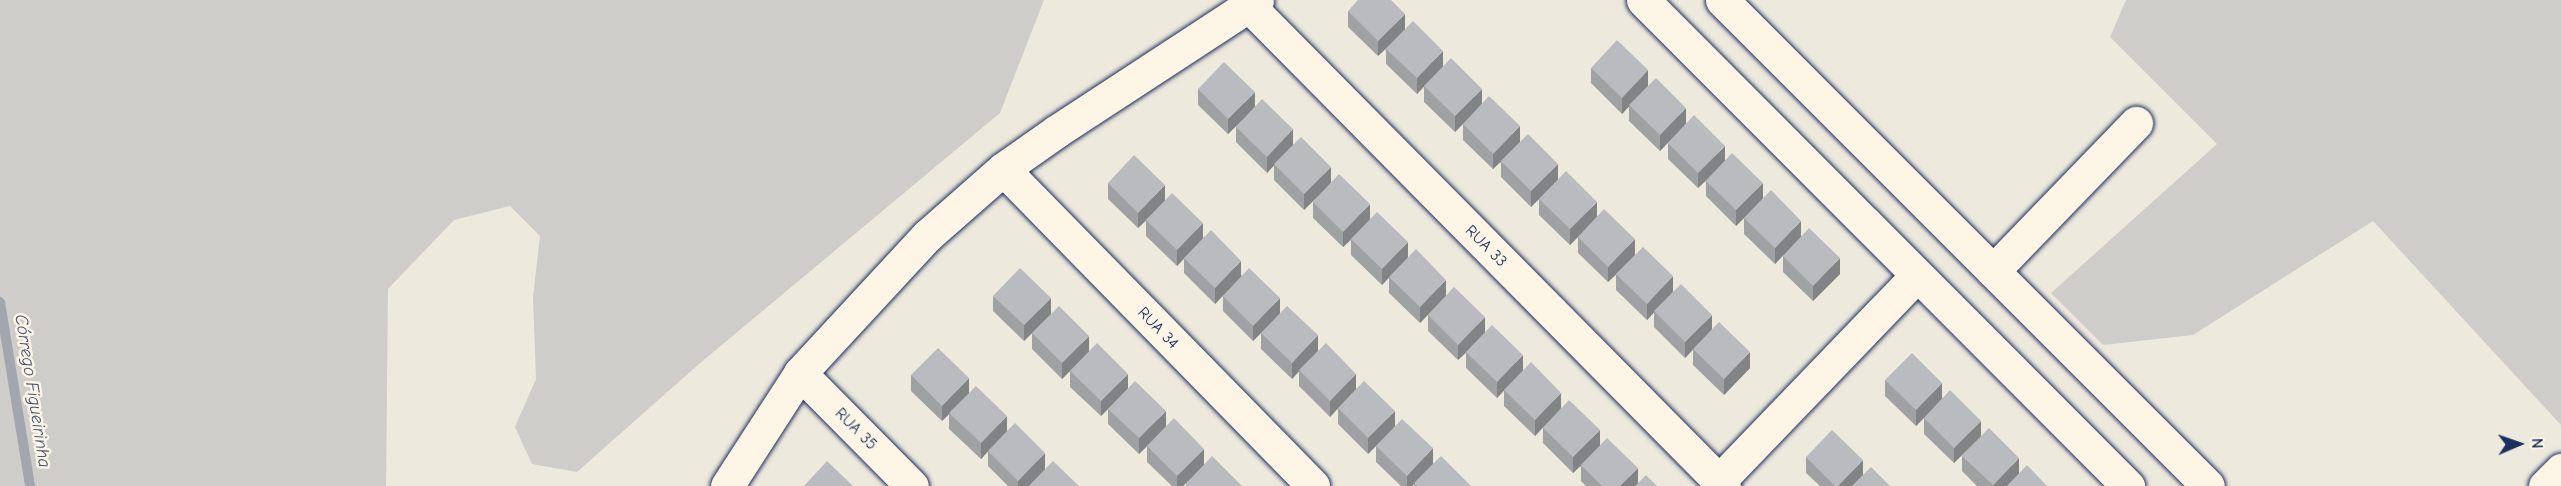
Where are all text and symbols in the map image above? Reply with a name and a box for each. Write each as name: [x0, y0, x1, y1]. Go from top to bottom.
street label: RUA 33: [1461, 221, 1511, 271]
street label: RUA 34: [1133, 303, 1183, 353]
water label: Córrego Figueirinha: [9, 313, 55, 469]
street label: RUA 35: [831, 404, 881, 454]
north arrow: [2489, 414, 2549, 474]
text: N: [2528, 438, 2546, 449]

